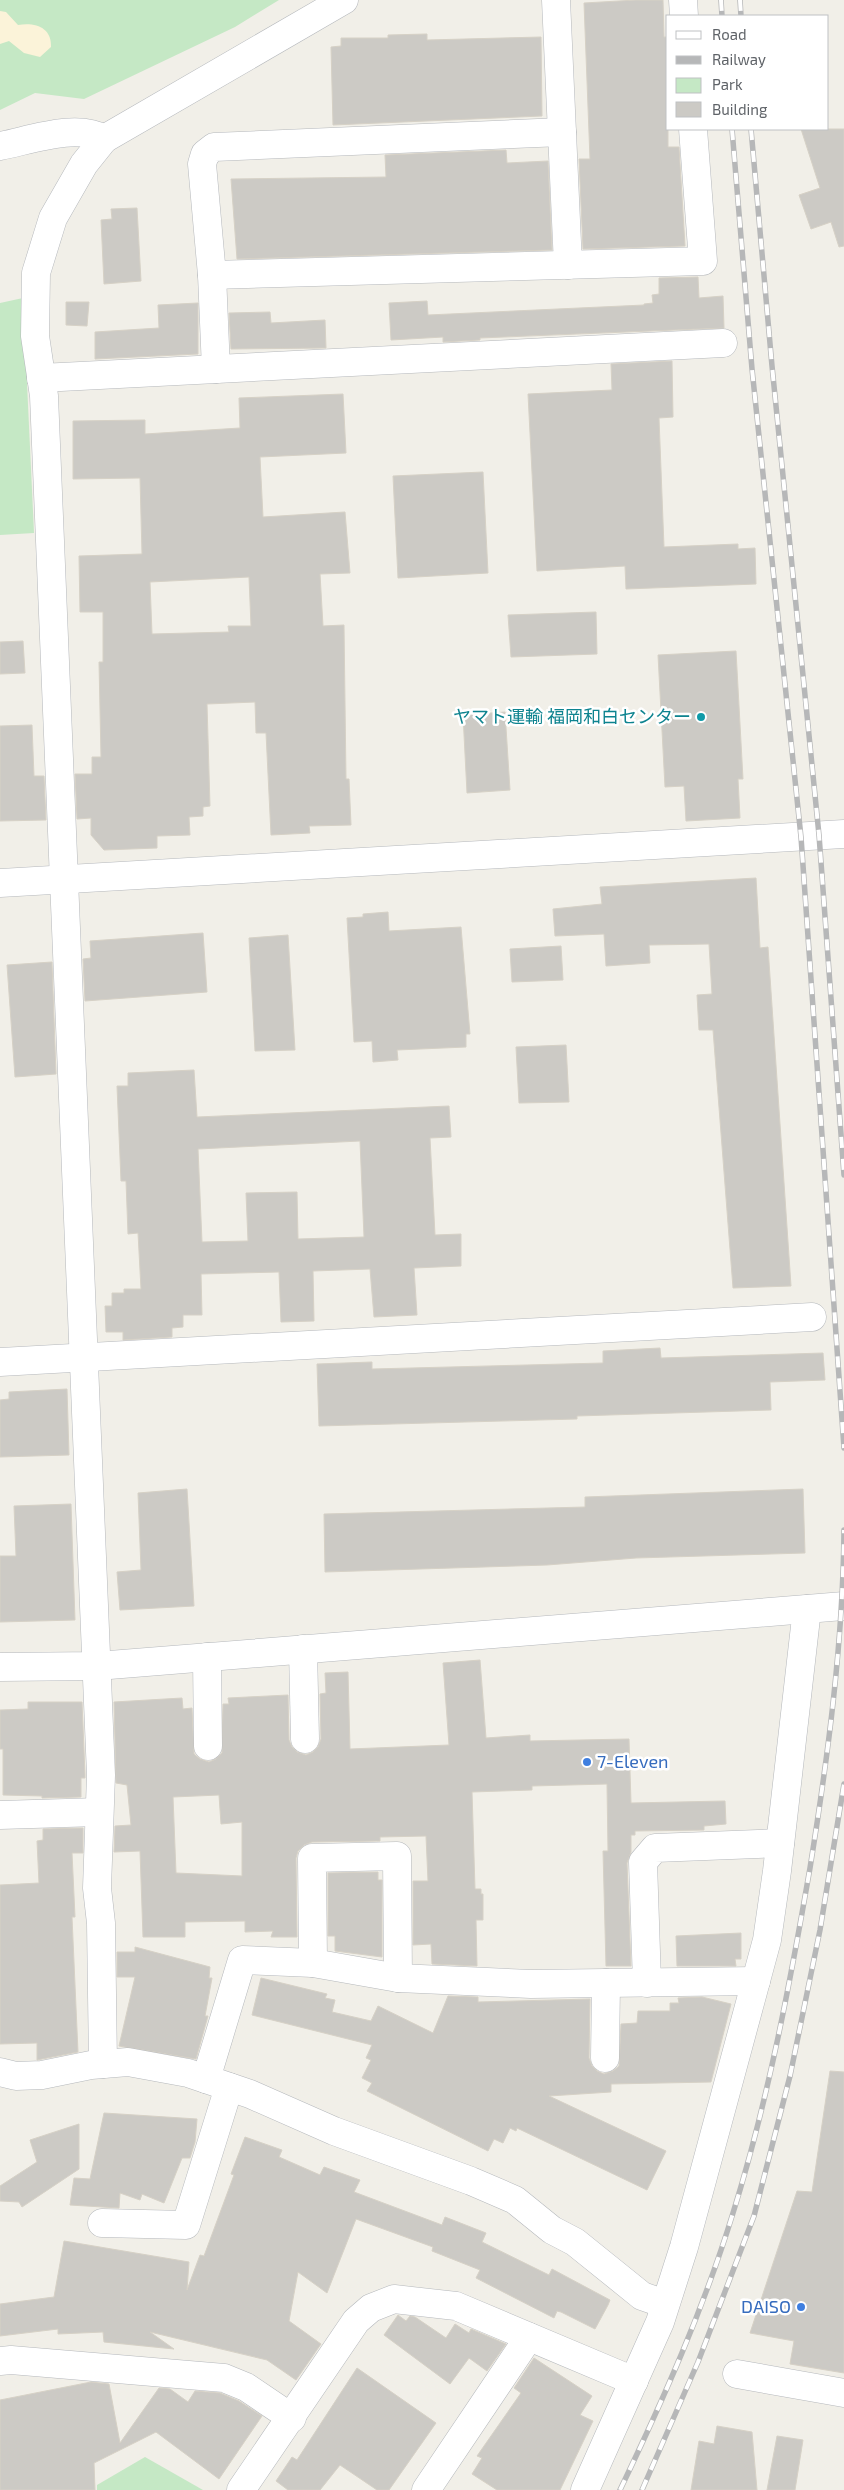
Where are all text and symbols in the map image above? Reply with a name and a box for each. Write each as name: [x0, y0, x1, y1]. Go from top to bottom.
legend: [666, 15, 829, 130]
text: Road: [712, 25, 747, 43]
text: Railway: [712, 50, 766, 68]
text: Park: [712, 75, 743, 93]
text: Building: [712, 100, 768, 118]
place label: ヤマト運輸 福岡和白センター: [453, 705, 691, 727]
marker: ヤマト運輸 福岡和白センター: [695, 711, 707, 723]
place label: 7-Eleven: [597, 1750, 669, 1772]
marker: 7-Eleven: [581, 1756, 593, 1768]
place label: DAISO: [741, 2295, 791, 2317]
marker: DAISO: [795, 2301, 807, 2313]

